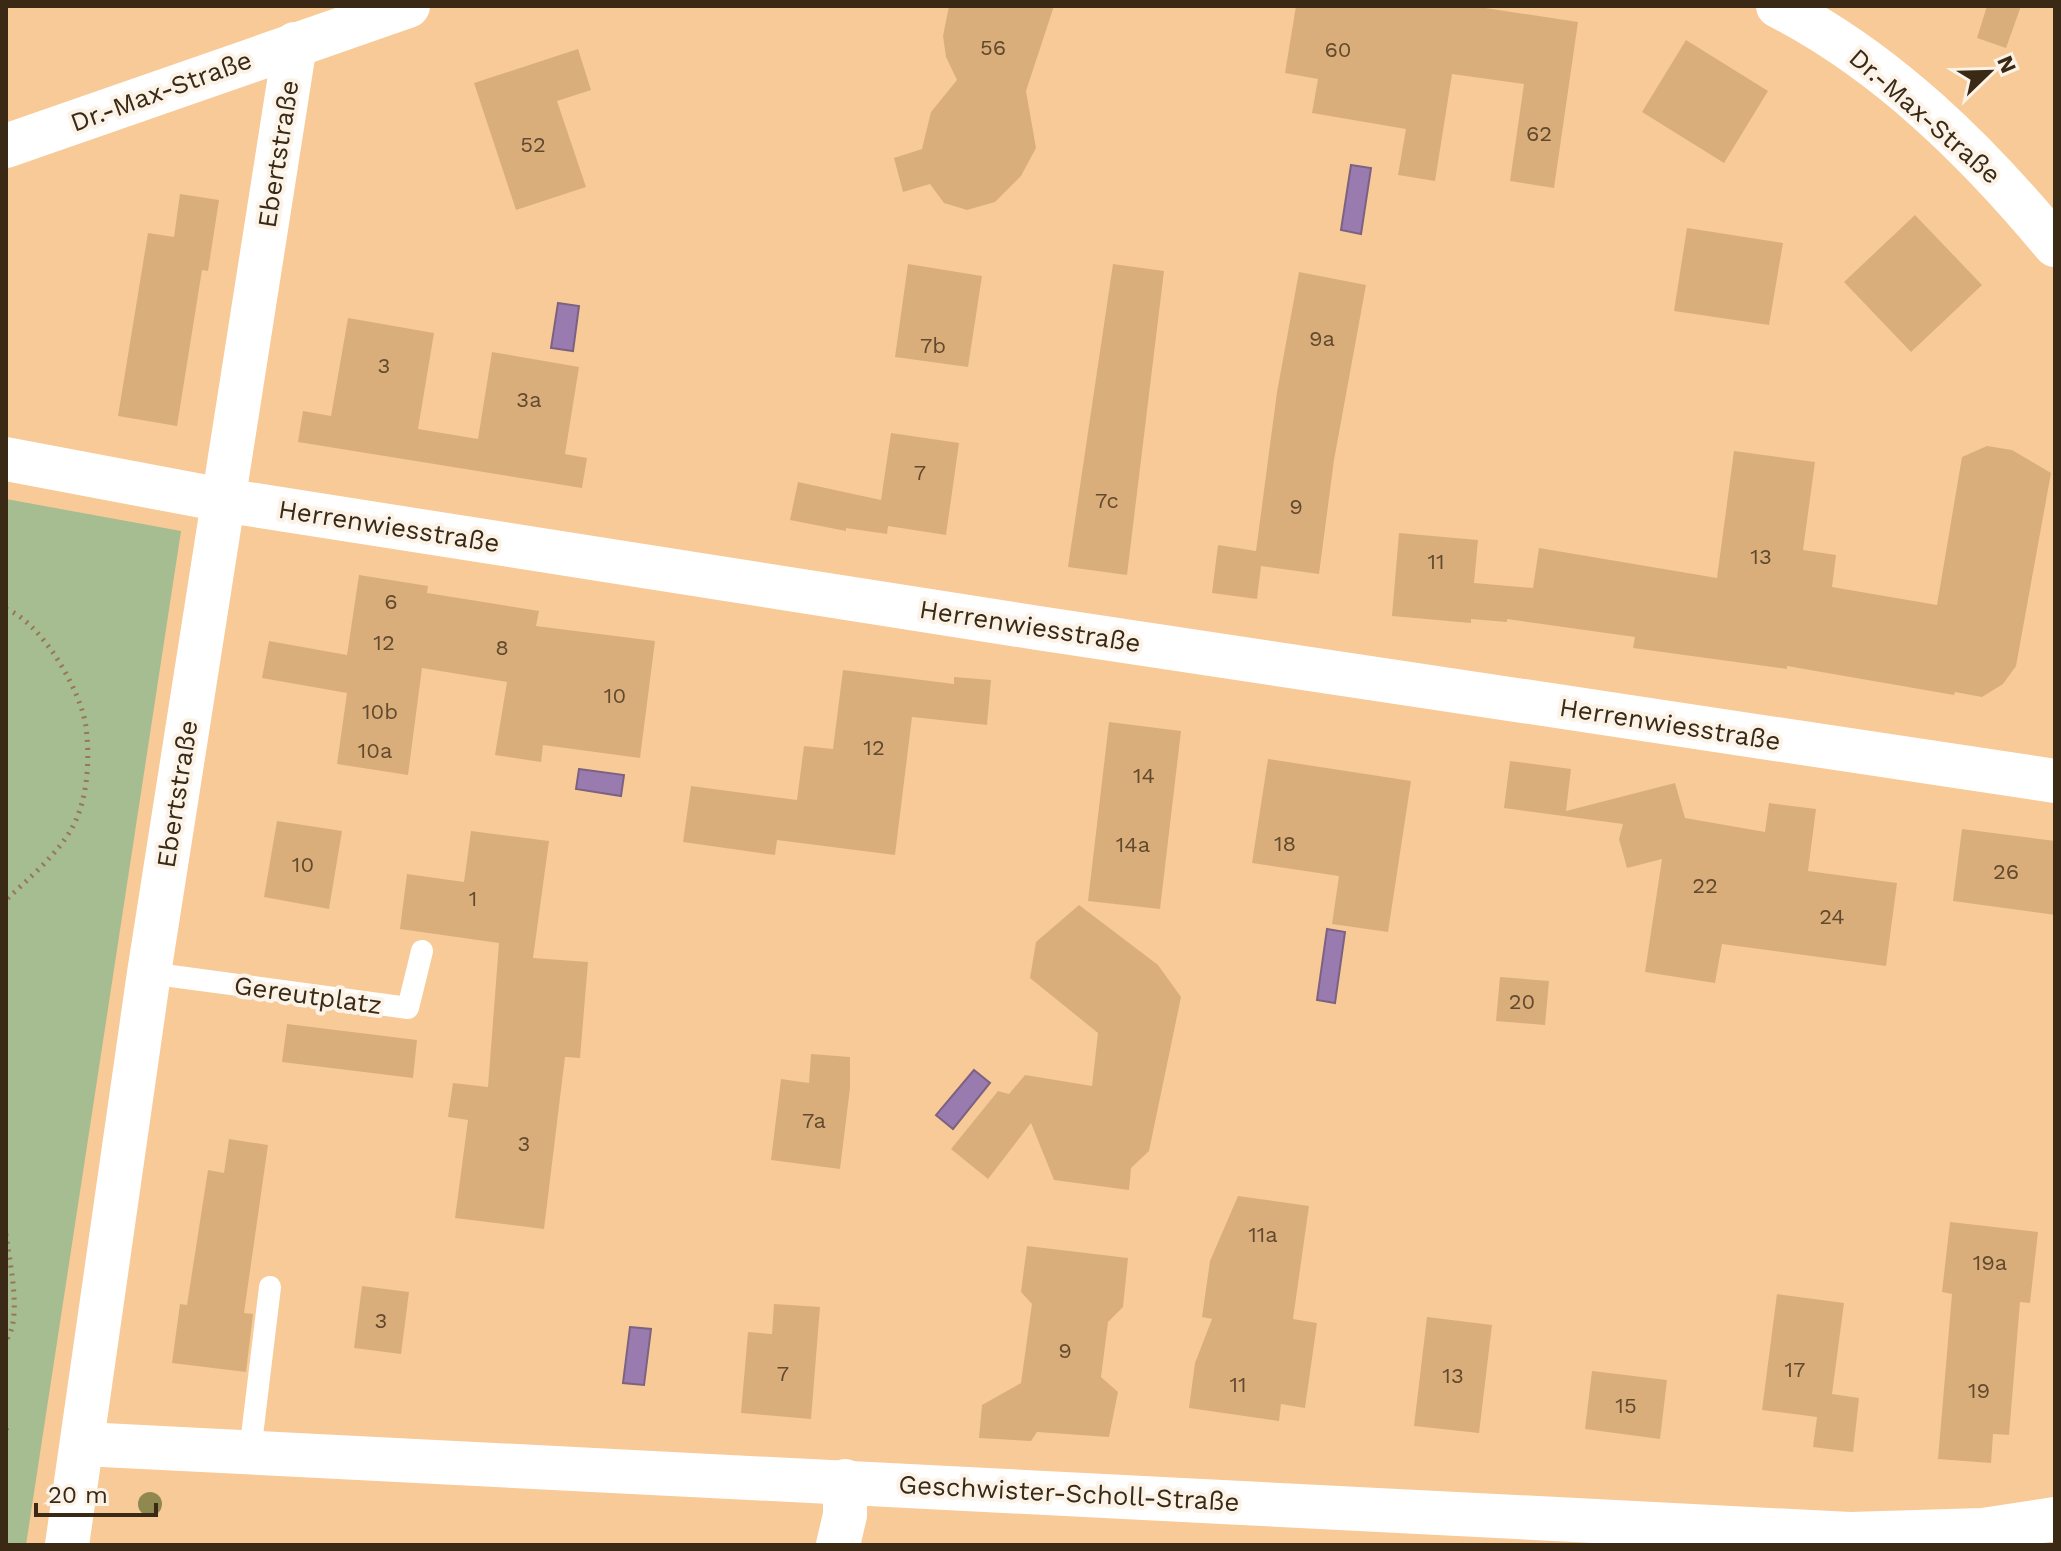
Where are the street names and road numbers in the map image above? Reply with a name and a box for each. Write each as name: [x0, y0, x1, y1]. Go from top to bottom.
street label: Dr.-Max-Straße: [1843, 42, 2007, 190]
street label: Dr.-Max-Straße: [66, 44, 256, 138]
street label: Ebertstraße: [252, 78, 304, 230]
street label: Herrenwiesstraße: [276, 494, 502, 558]
street label: Herrenwiesstraße: [917, 594, 1143, 658]
street label: Herrenwiesstraße: [1557, 692, 1783, 756]
street label: Ebertstraße: [151, 718, 203, 870]
street label: Gereutplatz: [232, 970, 384, 1020]
street label: Geschwister-Scholl-Straße: [898, 1469, 1240, 1517]

